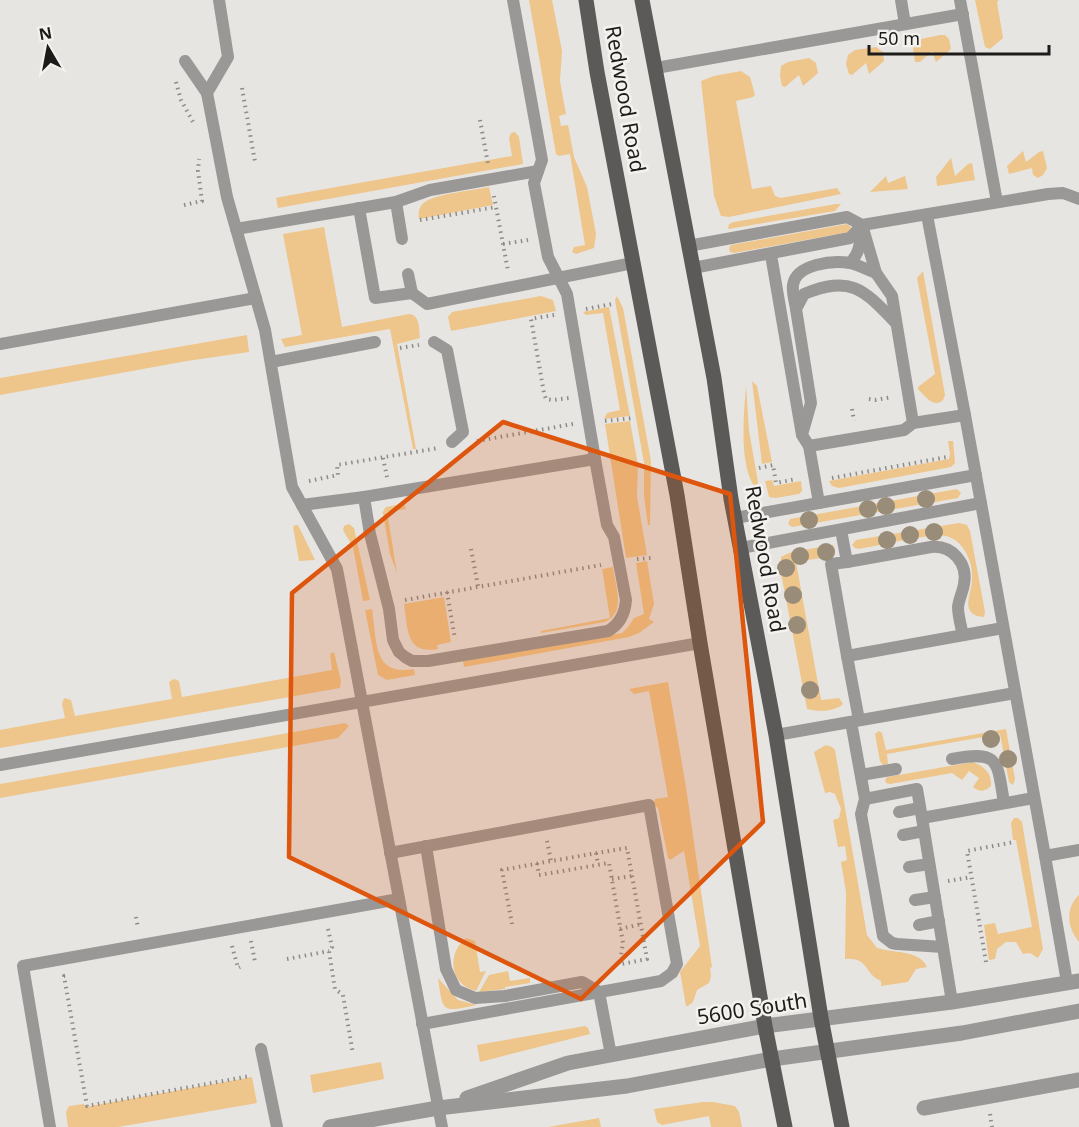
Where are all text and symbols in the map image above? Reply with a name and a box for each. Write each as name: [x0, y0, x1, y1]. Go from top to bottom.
north arrow: [18, 18, 78, 78]
scale bar: [869, 18, 1049, 56]
text: N: [37, 21, 54, 45]
street label: Redwood Road: [599, 23, 653, 174]
text: 50 m: [878, 26, 920, 50]
street label: Redwood Road: [739, 483, 793, 634]
street label: 5600 South: [695, 985, 809, 1031]

